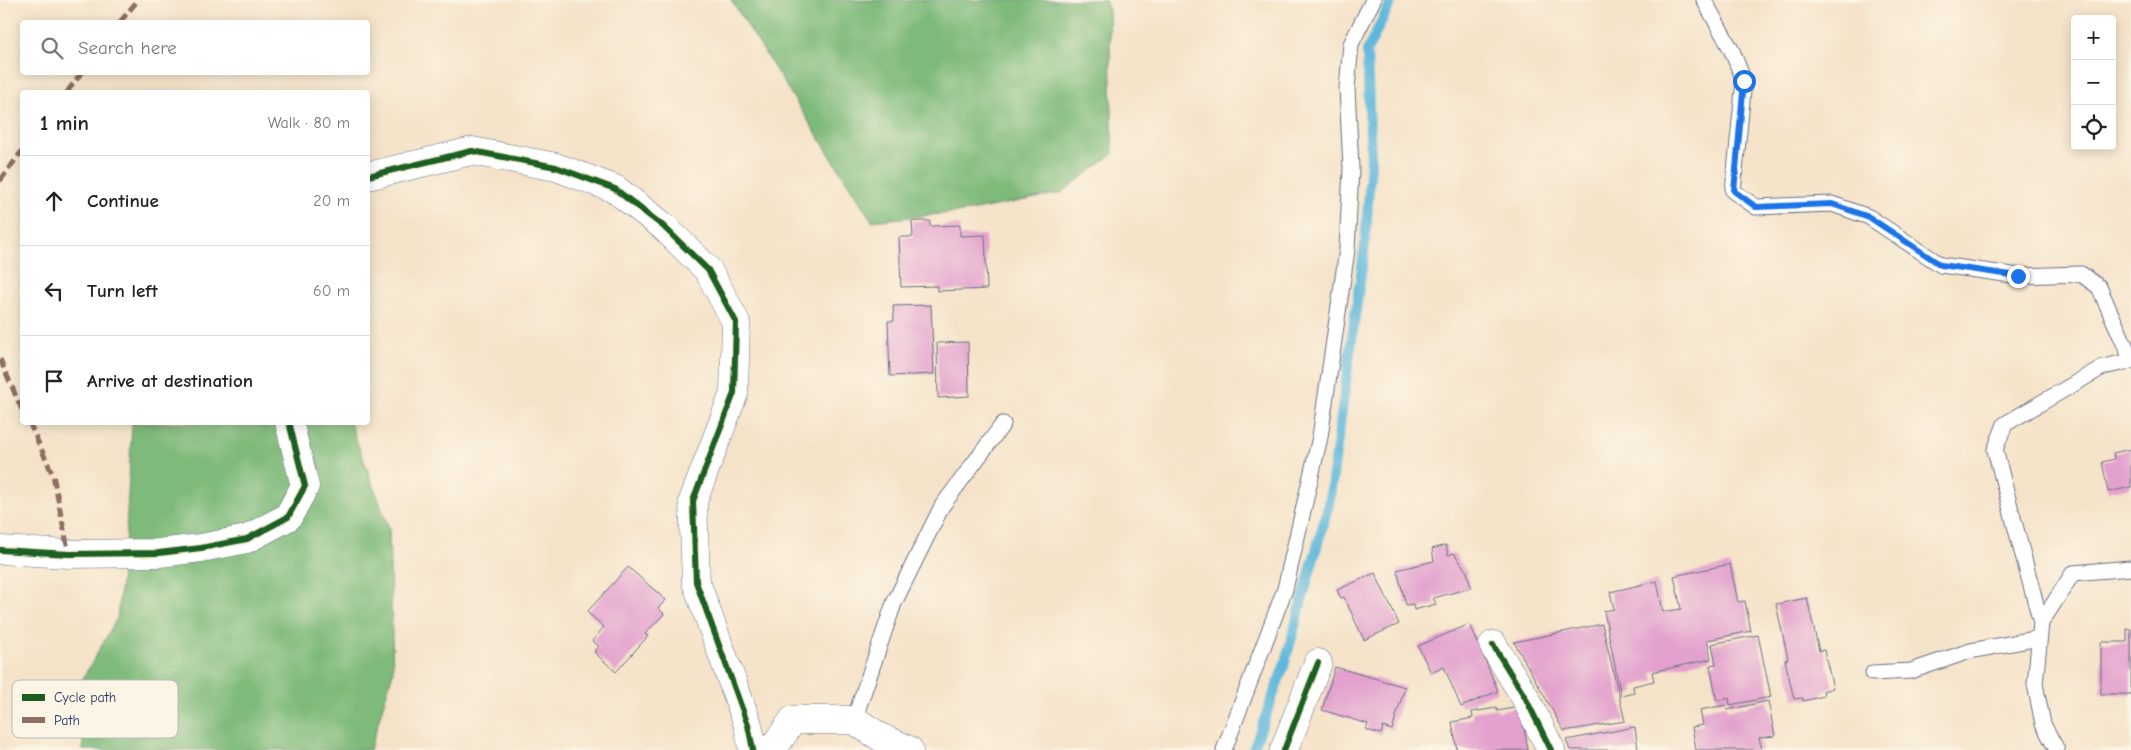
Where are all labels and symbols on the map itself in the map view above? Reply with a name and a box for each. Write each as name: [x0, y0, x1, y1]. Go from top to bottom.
route start: [1733, 70, 1756, 93]
route end: [2007, 265, 2030, 288]
legend: [12, 680, 178, 738]
text: Cycle path: [54, 689, 116, 706]
text: Path: [54, 712, 80, 729]

